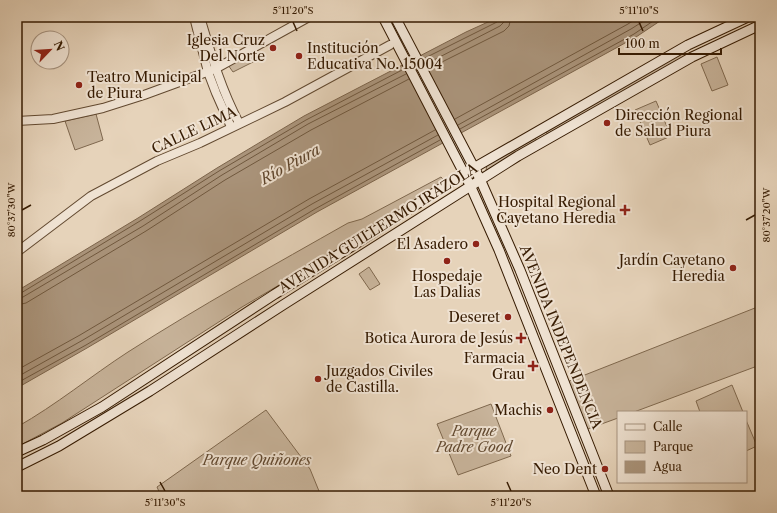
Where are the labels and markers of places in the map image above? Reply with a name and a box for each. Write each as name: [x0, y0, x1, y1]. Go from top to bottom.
place label: Iglesia Cruz Del Norte: [187, 31, 265, 65]
place label: Institución Educativa No. 15004: [307, 39, 442, 73]
marker: Iglesia Cruz Del Norte: [268, 43, 278, 53]
marker: Institución Educativa No. 15004: [294, 51, 304, 61]
place label: Teatro Municipal de Piura: [87, 68, 202, 102]
marker: Teatro Municipal de Piura: [74, 80, 84, 90]
place label: Dirección Regional de Salud Piura: [615, 106, 743, 140]
marker: Dirección Regional de Salud Piura: [602, 118, 612, 128]
place label: Hospital Regional Cayetano Heredia: [496, 193, 617, 227]
marker: Hospital Regional Cayetano Heredia: [619, 204, 631, 216]
place label: El Asadero: [397, 235, 468, 253]
marker: El Asadero: [471, 239, 481, 249]
place label: Jardín Cayetano Heredia: [617, 251, 726, 285]
marker: Hospedaje Las Dalias: [442, 256, 452, 266]
marker: Jardín Cayetano Heredia: [728, 263, 738, 273]
place label: Hospedaje Las Dalias: [412, 267, 482, 301]
place label: Deseret: [448, 308, 500, 326]
marker: Deseret: [503, 312, 513, 322]
place label: Botica Aurora de Jesús: [365, 329, 513, 347]
marker: Botica Aurora de Jesús: [516, 333, 526, 343]
place label: Farmacia Grau: [464, 349, 526, 383]
marker: Farmacia Grau: [528, 361, 538, 371]
place label: Juzgados Civiles de Castilla.: [324, 362, 433, 396]
marker: Juzgados Civiles de Castilla.: [313, 374, 323, 384]
place label: Machis: [494, 401, 542, 419]
marker: Machis: [545, 405, 555, 415]
place label: Neo Dent: [533, 460, 597, 478]
marker: Neo Dent: [600, 464, 610, 474]

